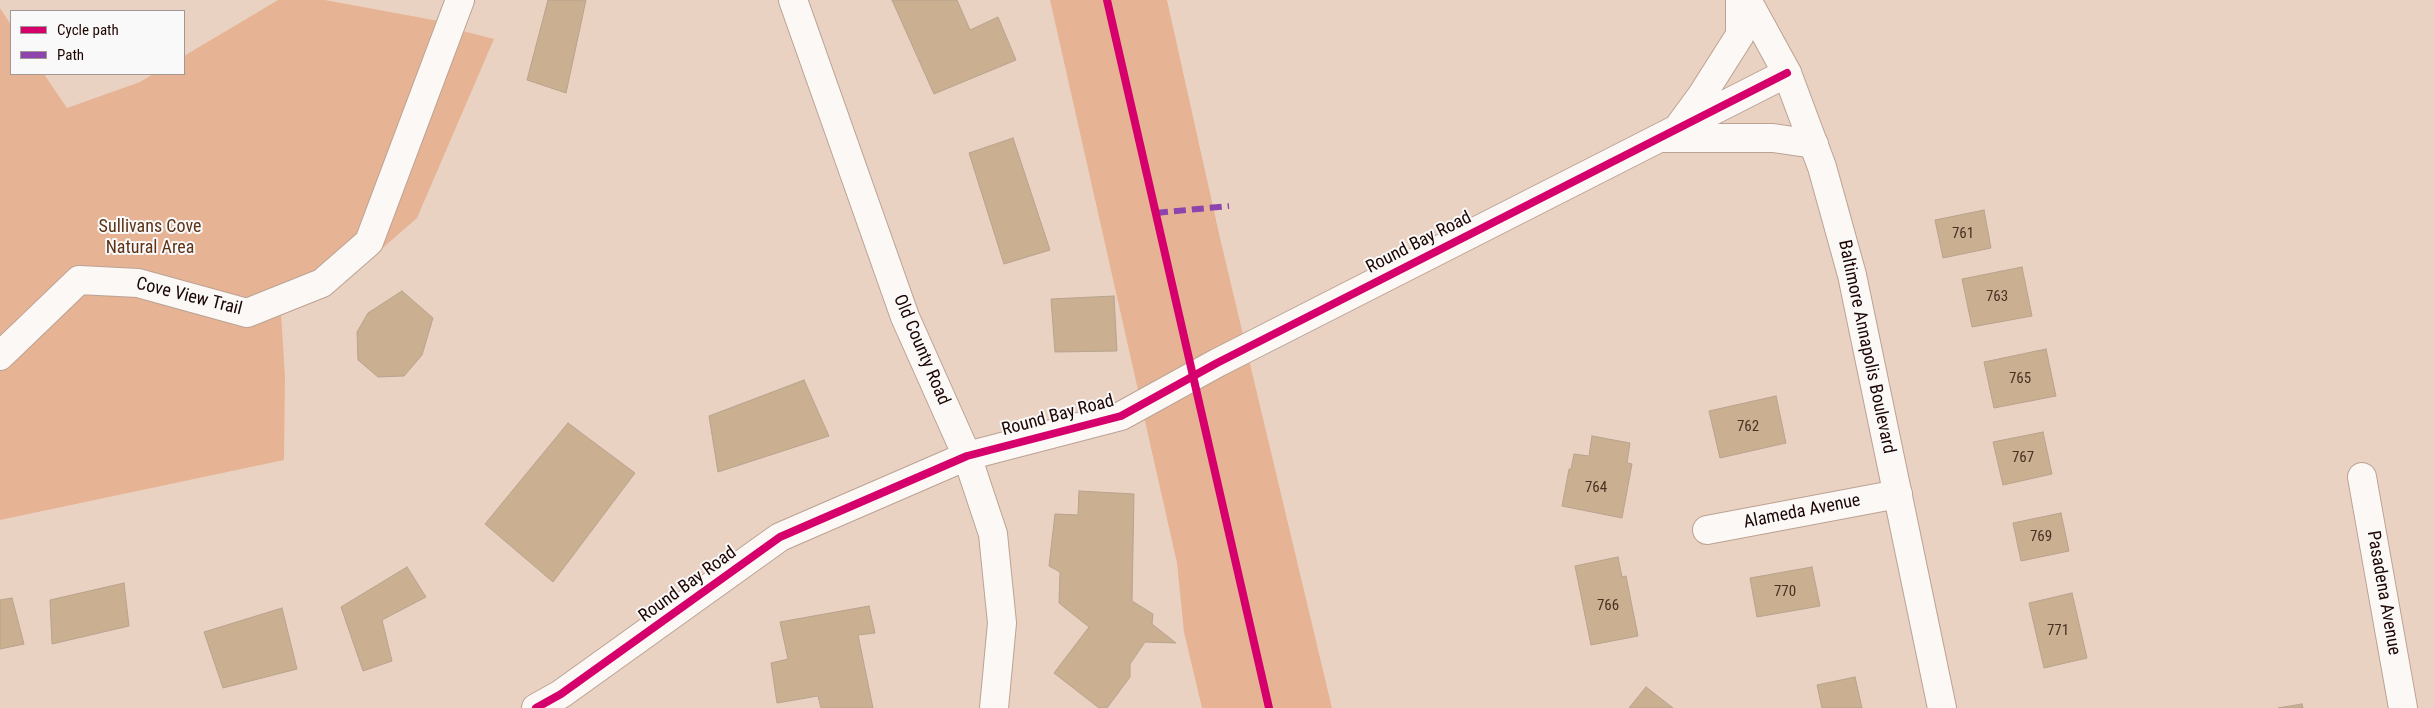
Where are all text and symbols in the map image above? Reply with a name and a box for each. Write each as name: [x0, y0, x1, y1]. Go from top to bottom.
legend: [10, 10, 185, 75]
text: Cycle path: [57, 21, 119, 39]
text: Path: [57, 46, 84, 64]
street label: Round Bay Road: [1363, 207, 1475, 279]
park label: Sullivans Cove Natural Area: [99, 216, 201, 258]
house number: 761: [1952, 225, 1974, 243]
street label: Baltimore Annapolis Boulevard: [1833, 238, 1899, 456]
street label: Cove View Trail: [134, 273, 244, 321]
house number: 763: [1986, 288, 2008, 306]
street label: Old County Road: [888, 292, 954, 408]
house number: 765: [2009, 370, 2031, 388]
street label: Round Bay Road: [1000, 391, 1116, 441]
house number: 762: [1737, 418, 1759, 436]
house number: 767: [2012, 449, 2034, 467]
house number: 764: [1585, 479, 1607, 497]
street label: Alameda Avenue: [1742, 490, 1862, 534]
house number: 769: [2030, 528, 2052, 546]
street label: Pasadena Avenue: [2361, 529, 2405, 657]
street label: Round Bay Road: [635, 542, 741, 628]
house number: 770: [1774, 583, 1796, 601]
house number: 766: [1597, 597, 1619, 615]
house number: 771: [2047, 622, 2069, 640]

